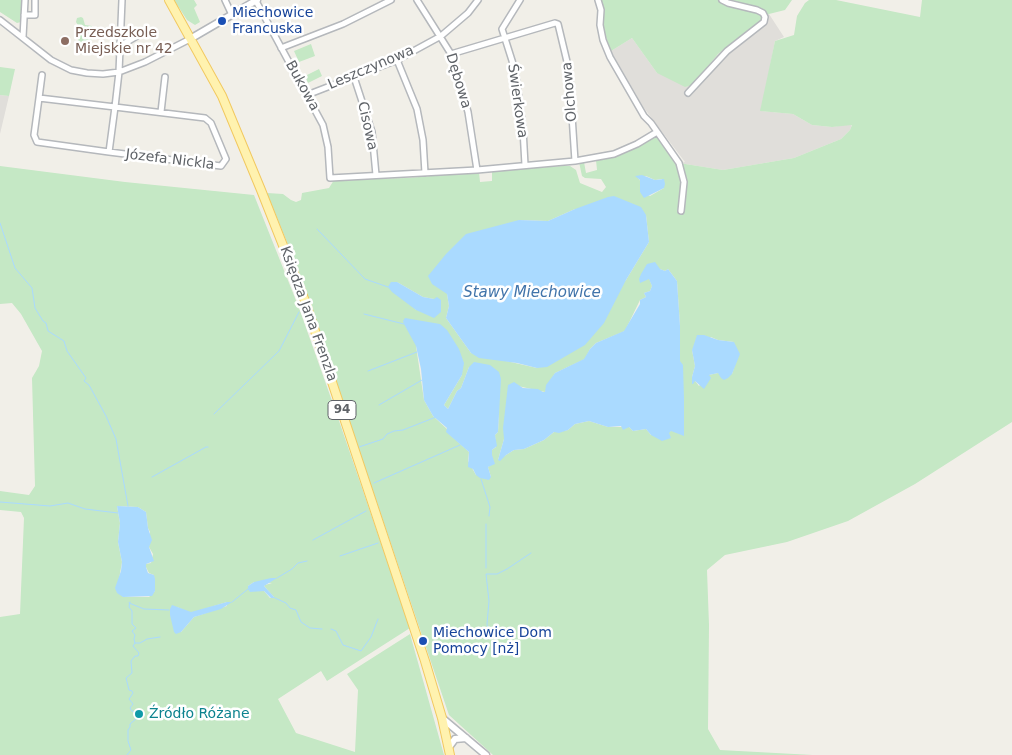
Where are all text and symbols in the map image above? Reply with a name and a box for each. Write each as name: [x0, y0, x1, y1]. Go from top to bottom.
place label: Miechowice Francuska: [232, 5, 313, 38]
marker: Miechowice Francuska: [216, 15, 228, 27]
place label: Przedszkole Miejskie nr 42: [75, 25, 173, 58]
marker: Przedszkole Miejskie nr 42: [59, 35, 71, 47]
street label: Leszczynowa: [326, 42, 416, 94]
street label: Dębowa: [442, 51, 474, 111]
street label: Bukowa: [281, 58, 323, 114]
street label: Olchowa: [559, 61, 581, 123]
street label: Świerkowa: [503, 63, 531, 139]
street label: Cisowa: [353, 100, 381, 152]
street label: Józefa Nickla: [125, 146, 215, 174]
street label: Księdza Jana Frenzla: [276, 244, 340, 384]
water label: Stawy Miechowice: [463, 284, 601, 302]
road number: 94: [328, 400, 356, 420]
place label: Miechowice Dom Pomocy [nż]: [433, 625, 552, 658]
marker: Miechowice Dom Pomocy [nż]: [417, 635, 429, 647]
place label: Źródło Różane: [149, 706, 250, 722]
marker: Źródło Różane: [133, 708, 145, 720]

